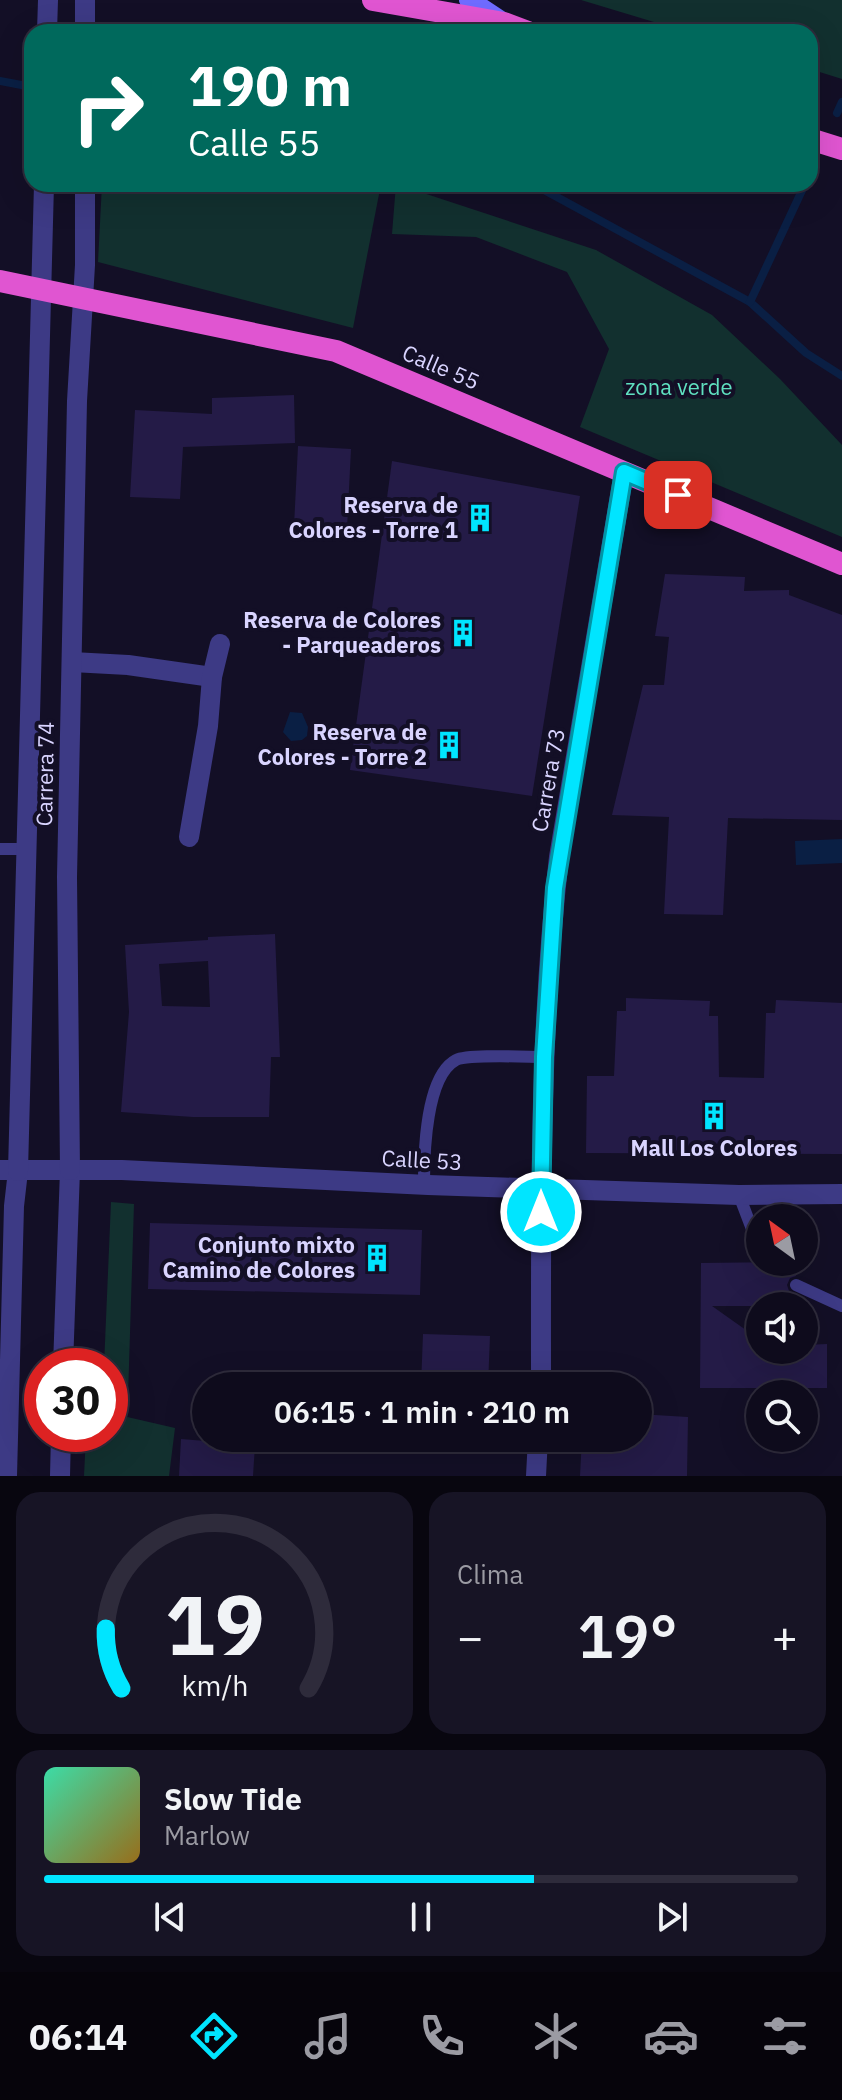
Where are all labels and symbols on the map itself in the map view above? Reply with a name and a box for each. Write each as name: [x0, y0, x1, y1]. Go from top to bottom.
street label: Calle 55: [398, 337, 484, 396]
park label: zona verde: [625, 372, 733, 401]
pin: [644, 461, 712, 529]
place label: Reserva de Colores - Torre 1: [288, 490, 458, 544]
building icon: Reserva de Colores - Torre 1: [465, 503, 495, 533]
place label: Reserva de Colores - Parqueaderos: [243, 605, 441, 659]
building icon: Reserva de Colores - Parqueaderos: [448, 618, 478, 648]
place label: Reserva de Colores - Torre 2: [257, 717, 427, 771]
street label: Carrera 74: [29, 721, 60, 827]
street label: Carrera 73: [524, 726, 571, 834]
building icon: Reserva de Colores - Torre 2: [434, 730, 464, 760]
building icon: Mall Los Colores: [699, 1101, 729, 1131]
place label: Mall Los Colores: [630, 1133, 798, 1162]
street label: Calle 53: [381, 1143, 463, 1176]
position arrow: [499, 1170, 583, 1254]
north arrow: [746, 1204, 818, 1276]
place label: Conjunto mixto Camino de Colores: [163, 1230, 355, 1284]
building icon: Conjunto mixto Camino de Colores: [362, 1243, 392, 1273]
speed limit sign: 30: [24, 1348, 128, 1452]

